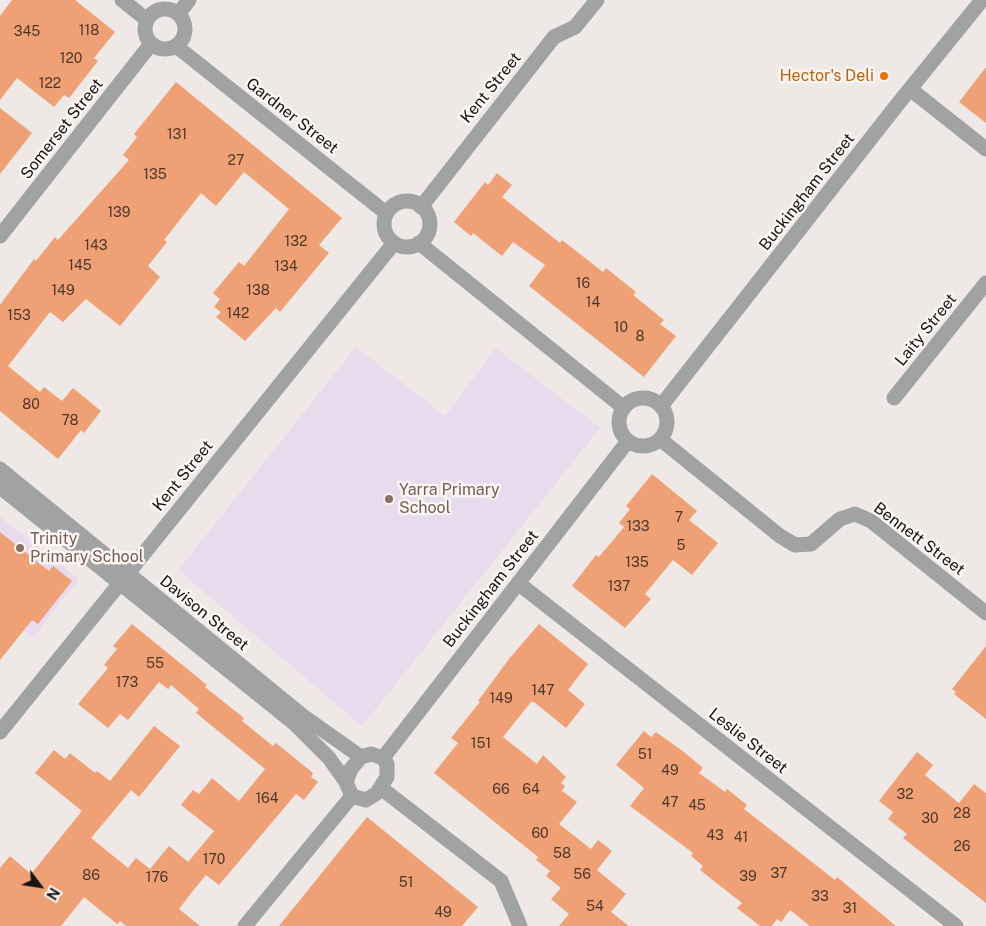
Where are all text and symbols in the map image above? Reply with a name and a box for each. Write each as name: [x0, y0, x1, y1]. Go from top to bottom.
house number: 118: [79, 23, 99, 39]
house number: 345: [14, 24, 40, 40]
street label: Kent Street: [457, 49, 525, 127]
house number: 120: [60, 51, 82, 67]
place label: Hector's Deli: [779, 66, 874, 86]
marker: Hector's Deli: [878, 70, 890, 82]
street label: Gardner Street: [242, 74, 342, 158]
street label: Somerset Street: [17, 75, 107, 183]
house number: 122: [39, 76, 61, 92]
house number: 131: [167, 127, 187, 143]
street label: Buckingham Street: [755, 130, 859, 254]
house number: 27: [228, 153, 244, 169]
house number: 135: [143, 167, 167, 183]
house number: 139: [107, 205, 131, 221]
house number: 132: [285, 234, 307, 250]
house number: 143: [84, 238, 108, 254]
house number: 145: [68, 258, 92, 274]
house number: 134: [274, 259, 298, 275]
house number: 16: [576, 276, 590, 292]
house number: 149: [51, 283, 75, 299]
house number: 138: [246, 283, 270, 299]
street label: Laity Street: [891, 290, 961, 370]
house number: 14: [586, 295, 600, 311]
house number: 142: [227, 306, 249, 322]
house number: 153: [7, 308, 31, 324]
house number: 10: [614, 320, 628, 336]
house number: 8: [635, 329, 645, 345]
house number: 80: [22, 397, 40, 413]
house number: 78: [61, 413, 79, 429]
street label: Kent Street: [149, 437, 217, 515]
place label: Yarra Primary School: [399, 480, 500, 518]
marker: Yarra Primary School: [383, 493, 395, 505]
street label: Bennett Street: [870, 498, 968, 580]
house number: 7: [675, 510, 683, 526]
house number: 133: [626, 519, 650, 535]
street label: Buckingham Street: [439, 527, 543, 651]
place label: Trinity Primary School: [30, 529, 144, 567]
house number: 5: [677, 538, 685, 554]
marker: Trinity Primary School: [14, 542, 26, 554]
house number: 135: [625, 555, 649, 571]
street label: Davison Street: [156, 571, 252, 655]
house number: 137: [608, 579, 630, 595]
house number: 55: [146, 656, 164, 672]
house number: 173: [116, 675, 138, 691]
house number: 147: [532, 683, 554, 699]
house number: 149: [489, 691, 513, 707]
street label: Leslie Street: [705, 704, 791, 778]
house number: 151: [471, 736, 491, 752]
house number: 51: [638, 747, 652, 763]
house number: 49: [661, 763, 679, 779]
house number: 66: [492, 782, 510, 798]
house number: 64: [522, 782, 540, 798]
house number: 32: [896, 787, 914, 803]
house number: 164: [255, 791, 279, 807]
house number: 47: [661, 795, 679, 811]
house number: 45: [688, 798, 706, 814]
house number: 28: [953, 806, 971, 822]
house number: 30: [921, 811, 939, 827]
house number: 60: [531, 826, 549, 842]
house number: 43: [706, 828, 724, 844]
house number: 41: [734, 830, 748, 846]
house number: 26: [953, 839, 971, 855]
house number: 58: [553, 846, 571, 862]
house number: 170: [203, 852, 225, 868]
north arrow: [15, 861, 65, 911]
house number: 37: [771, 866, 787, 882]
house number: 56: [573, 867, 591, 883]
house number: 86: [82, 868, 100, 884]
house number: 39: [739, 869, 757, 885]
house number: 176: [146, 870, 168, 886]
house number: 51: [399, 875, 413, 891]
text: N: [43, 885, 63, 903]
house number: 33: [811, 889, 829, 905]
house number: 54: [586, 899, 604, 915]
house number: 31: [843, 901, 857, 917]
house number: 49: [434, 905, 452, 921]

